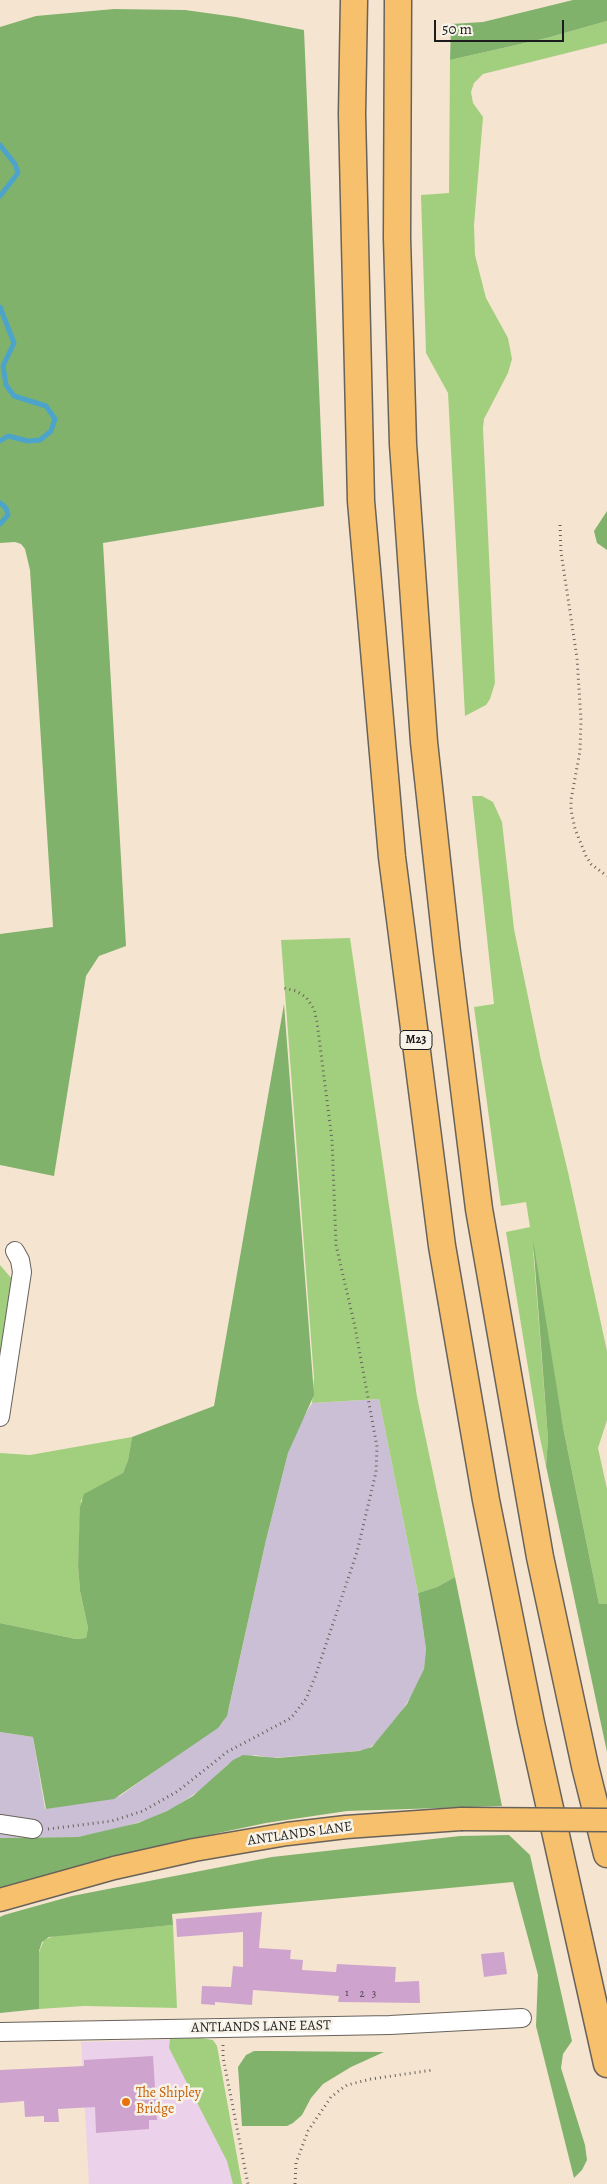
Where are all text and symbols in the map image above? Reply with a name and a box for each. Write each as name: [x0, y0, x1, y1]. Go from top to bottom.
scale bar: [437, 10, 567, 42]
text: 50 m: [442, 19, 472, 39]
road number: M23: [400, 1030, 432, 1050]
street label: ANTLANDS LANE: [247, 1818, 353, 1850]
house number: 1: [345, 1986, 349, 2000]
house number: 2: [359, 1987, 365, 2001]
house number: 3: [372, 1987, 376, 2001]
street label: ANTLANDS LANE EAST: [191, 2017, 331, 2037]
place label: The Shipley Bridge: [136, 2086, 201, 2118]
marker: The Shipley Bridge: [120, 2096, 132, 2108]

